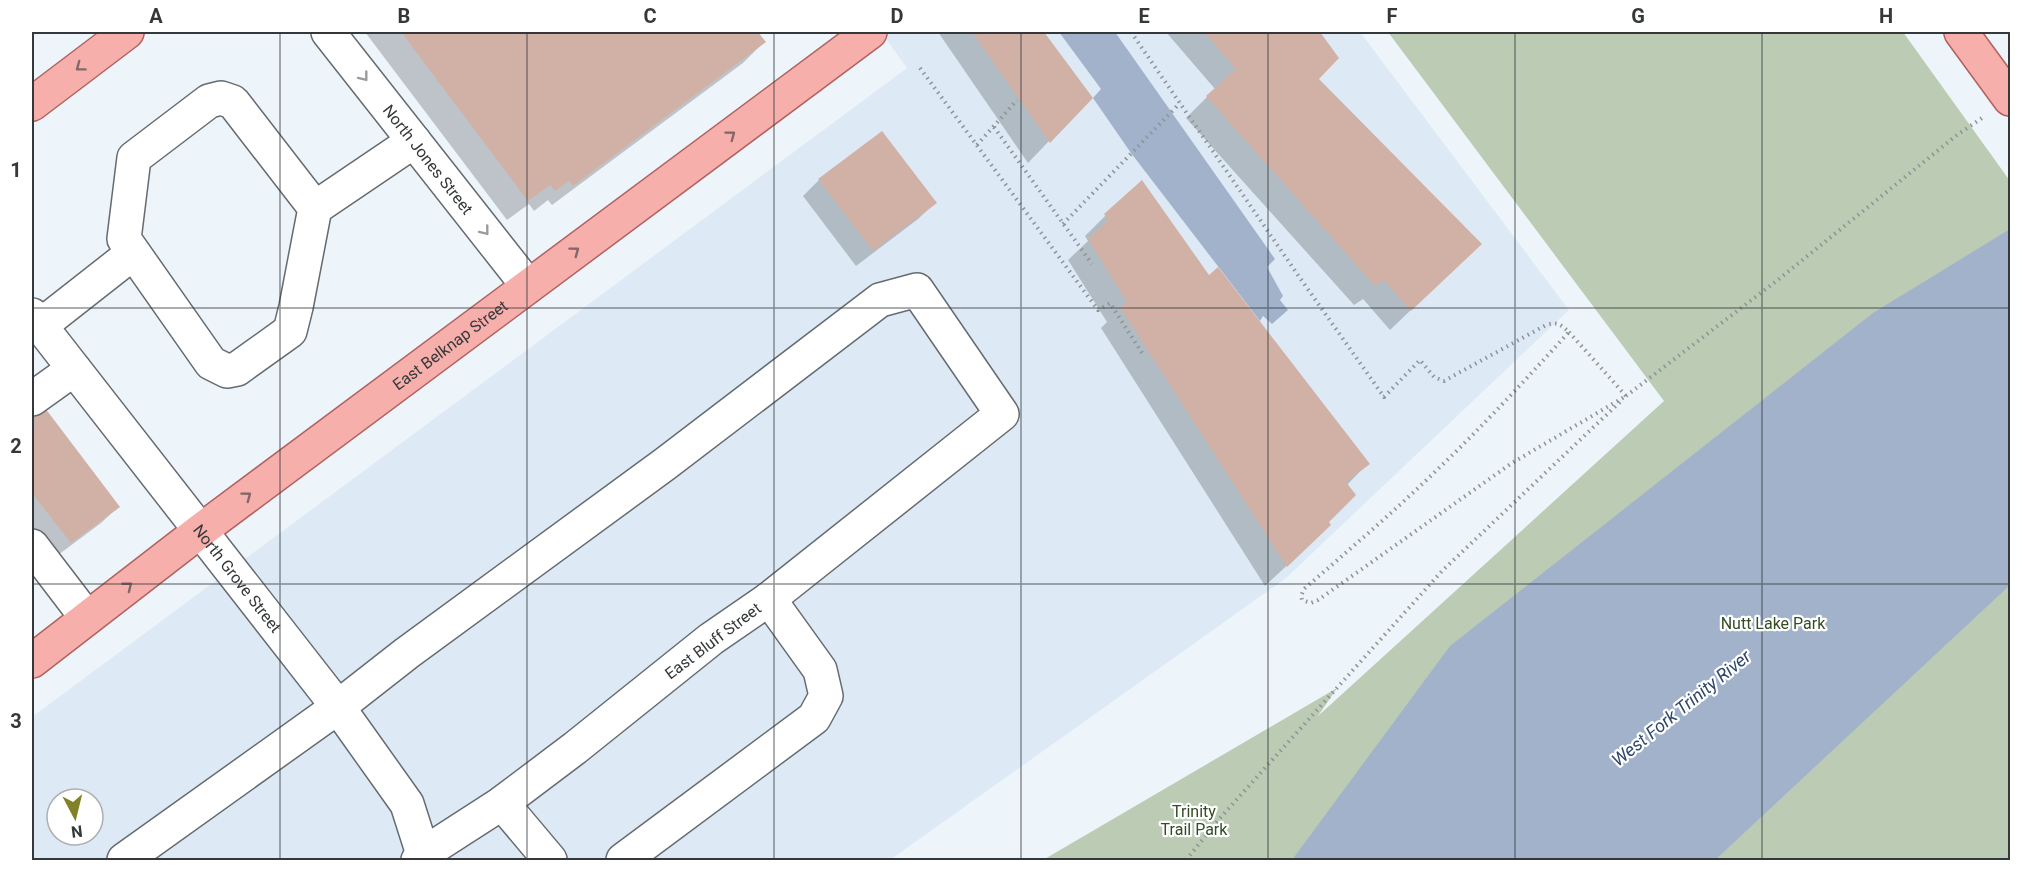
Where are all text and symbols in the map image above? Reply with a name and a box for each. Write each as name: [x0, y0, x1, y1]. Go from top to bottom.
text: A: [149, 4, 163, 28]
text: B: [398, 4, 410, 28]
text: C: [643, 4, 657, 28]
text: D: [891, 4, 904, 28]
text: E: [1138, 4, 1150, 28]
text: F: [1387, 4, 1398, 28]
text: G: [1631, 4, 1645, 28]
text: H: [1879, 4, 1893, 28]
one-way arrow: [76, 60, 87, 71]
one-way arrow: [357, 71, 368, 82]
street label: North Jones Street: [379, 101, 477, 218]
one-way arrow: [725, 131, 736, 142]
text: 1: [10, 158, 22, 182]
one-way arrow: [477, 224, 488, 235]
one-way arrow: [568, 247, 579, 258]
street label: East Belknap Street: [389, 296, 511, 394]
text: 2: [10, 434, 22, 458]
one-way arrow: [240, 492, 251, 503]
street label: North Grove Street: [189, 520, 286, 636]
one-way arrow: [121, 583, 132, 594]
street label: East Bluff Street: [661, 599, 765, 683]
park label: Nutt Lake Park: [1721, 614, 1826, 633]
water label: West Fork Trinity River: [1607, 645, 1756, 770]
text: 3: [10, 709, 22, 733]
north arrow: [45, 787, 105, 847]
park label: Trinity Trail Park: [1161, 802, 1228, 839]
text: N: [70, 821, 84, 842]

